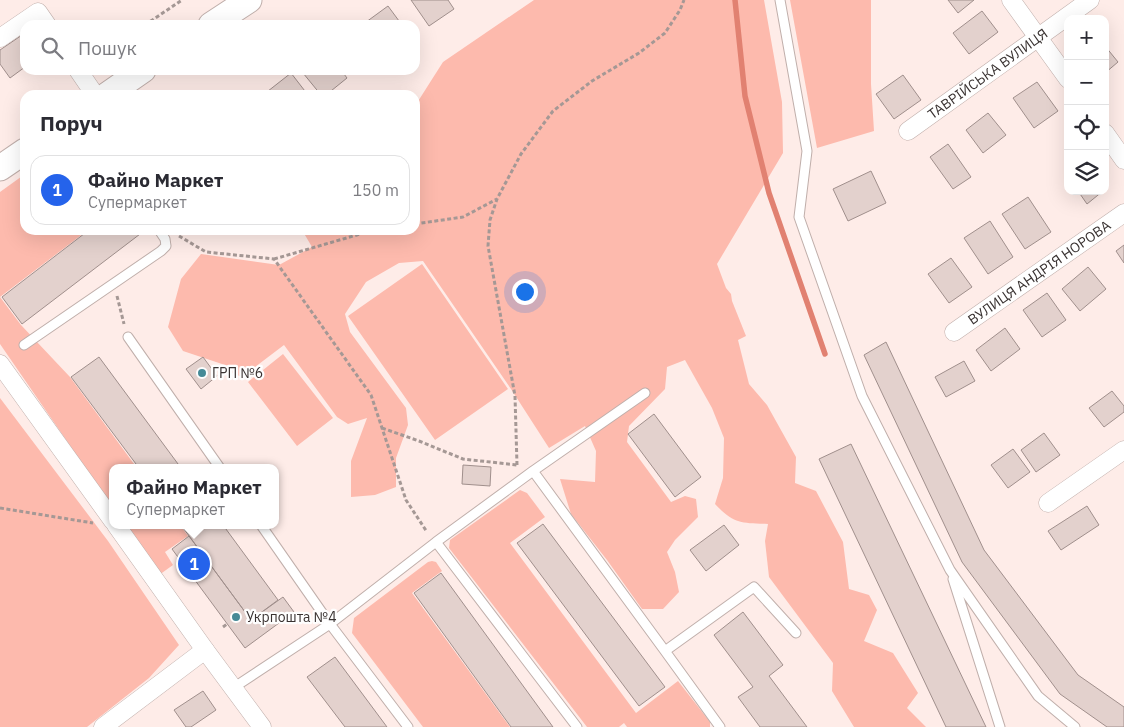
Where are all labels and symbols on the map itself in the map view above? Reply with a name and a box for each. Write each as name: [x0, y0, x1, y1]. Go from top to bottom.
street label: ТАВРІЙСЬКА ВУЛИЦЯ: [924, 25, 1051, 123]
street label: ВУЛИЦЯ АНДРІЯ НОРОВА: [964, 216, 1114, 329]
your location: [512, 279, 538, 305]
place label: ГРП №6: [212, 364, 263, 382]
marker: ГРП №6: [196, 367, 208, 379]
pin: 1: [178, 545, 210, 583]
place label: Укрпошта №4: [246, 608, 337, 626]
marker: Укрпошта №4: [230, 611, 242, 623]

